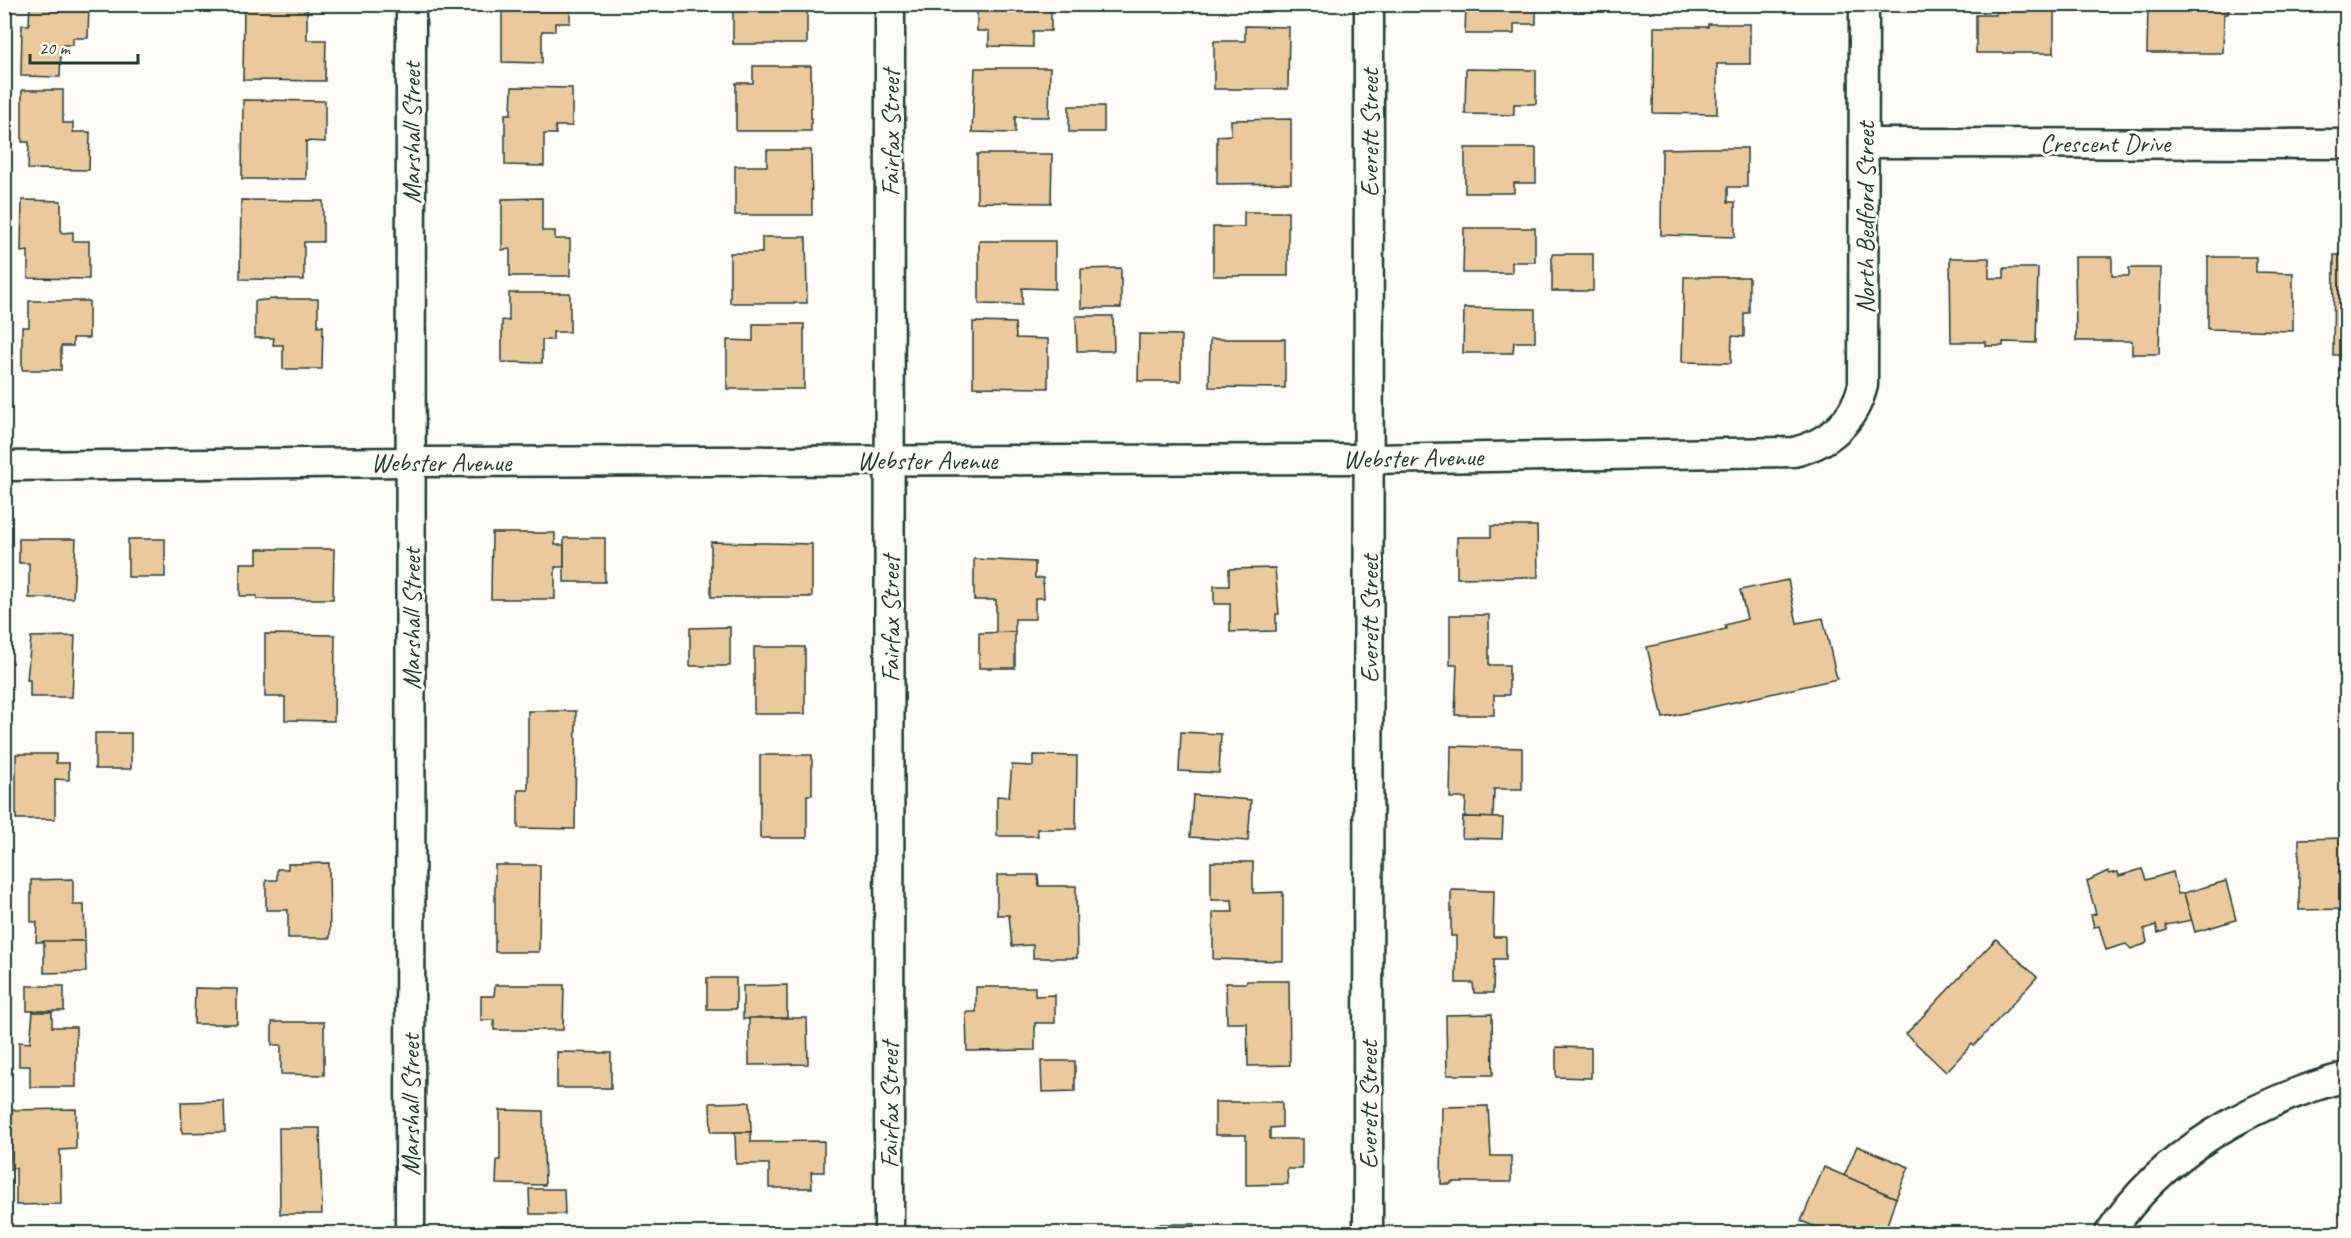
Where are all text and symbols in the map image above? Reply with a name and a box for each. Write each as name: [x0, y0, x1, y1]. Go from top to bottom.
scale bar: [30, 27, 138, 65]
text: 20 m: [39, 37, 72, 59]
street label: Marshall Street: [395, 60, 428, 204]
street label: Fairfax Street: [874, 66, 907, 196]
street label: Everett Street: [1353, 67, 1386, 197]
street label: North Bedford Street: [1849, 120, 1882, 314]
street label: Crescent Drive: [2040, 127, 2173, 160]
street label: Webster Avenue: [1343, 440, 1485, 476]
street label: Webster Avenue: [857, 444, 999, 477]
street label: Webster Avenue: [371, 446, 513, 479]
street label: Marshall Street: [395, 546, 428, 690]
street label: Fairfax Street: [874, 552, 907, 682]
street label: Everett Street: [1353, 553, 1386, 683]
street label: Marshall Street: [394, 1032, 427, 1176]
street label: Fairfax Street: [873, 1038, 906, 1168]
street label: Everett Street: [1352, 1039, 1385, 1169]

